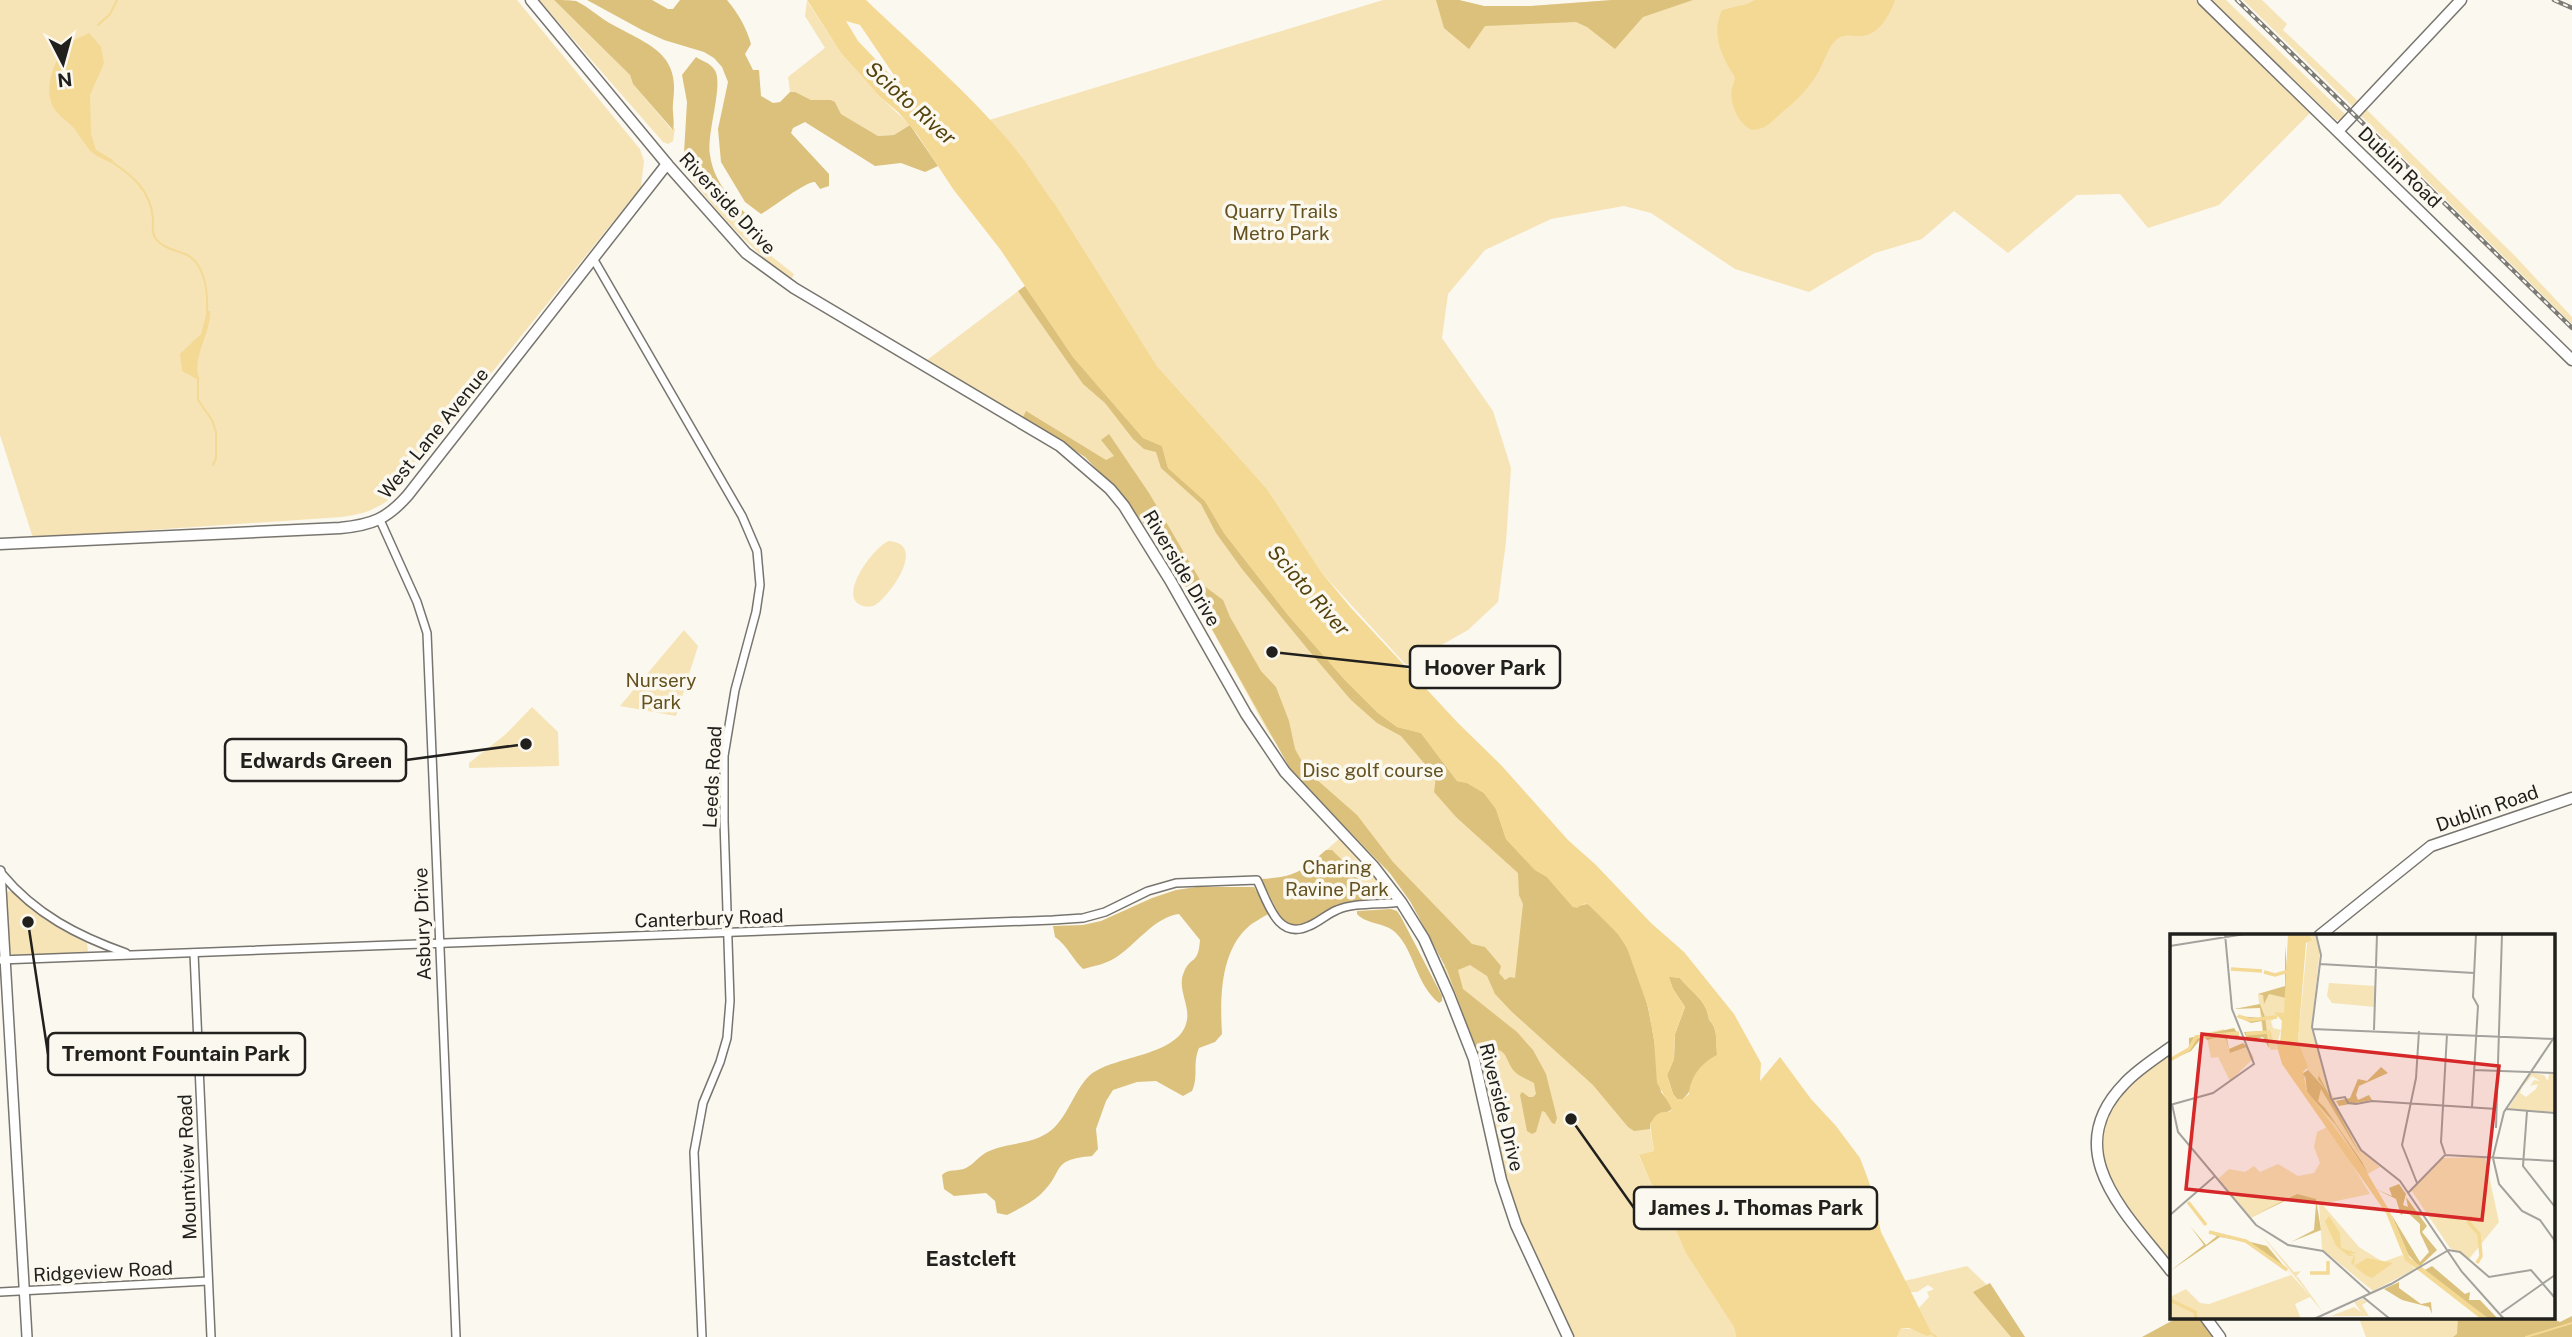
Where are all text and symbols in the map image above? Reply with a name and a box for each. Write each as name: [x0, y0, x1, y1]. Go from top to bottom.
north arrow: [28, 28, 98, 98]
water label: Scioto River: [861, 56, 962, 151]
text: N: [56, 68, 73, 92]
street label: Dublin Road: [2354, 122, 2446, 212]
street label: Riverside Drive: [675, 147, 781, 259]
park label: Quarry Trails Metro Park: [1224, 200, 1338, 244]
street label: West Lane Avenue: [373, 363, 493, 503]
street label: Riverside Drive: [1139, 506, 1225, 630]
water label: Scioto River: [1263, 539, 1356, 642]
callout: Hoover Park: [1410, 646, 1560, 688]
text: Hoover Park: [1424, 655, 1546, 680]
park label: Nursery Park: [625, 669, 697, 713]
street label: Leeds Road: [698, 725, 726, 829]
callout: Edwards Green: [225, 739, 406, 781]
text: Edwards Green: [240, 748, 392, 773]
park label: Disc golf course: [1302, 759, 1444, 781]
street label: Dublin Road: [2433, 780, 2541, 836]
park label: Charing Ravine Park: [1285, 856, 1389, 900]
street label: Asbury Drive: [409, 867, 435, 981]
street label: Canterbury Road: [634, 904, 784, 932]
inset map: [2170, 934, 2554, 1320]
callout: Tremont Fountain Park: [48, 1033, 305, 1075]
text: Tremont Fountain Park: [62, 1041, 290, 1066]
street label: Riverside Drive: [1475, 1041, 1529, 1173]
street label: Mountview Road: [173, 1094, 201, 1240]
callout: James J. Thomas Park: [1634, 1187, 1877, 1229]
text: James J. Thomas Park: [1648, 1195, 1864, 1220]
district label: Eastcleft: [926, 1246, 1016, 1271]
street label: Ridgeview Road: [32, 1256, 174, 1286]

